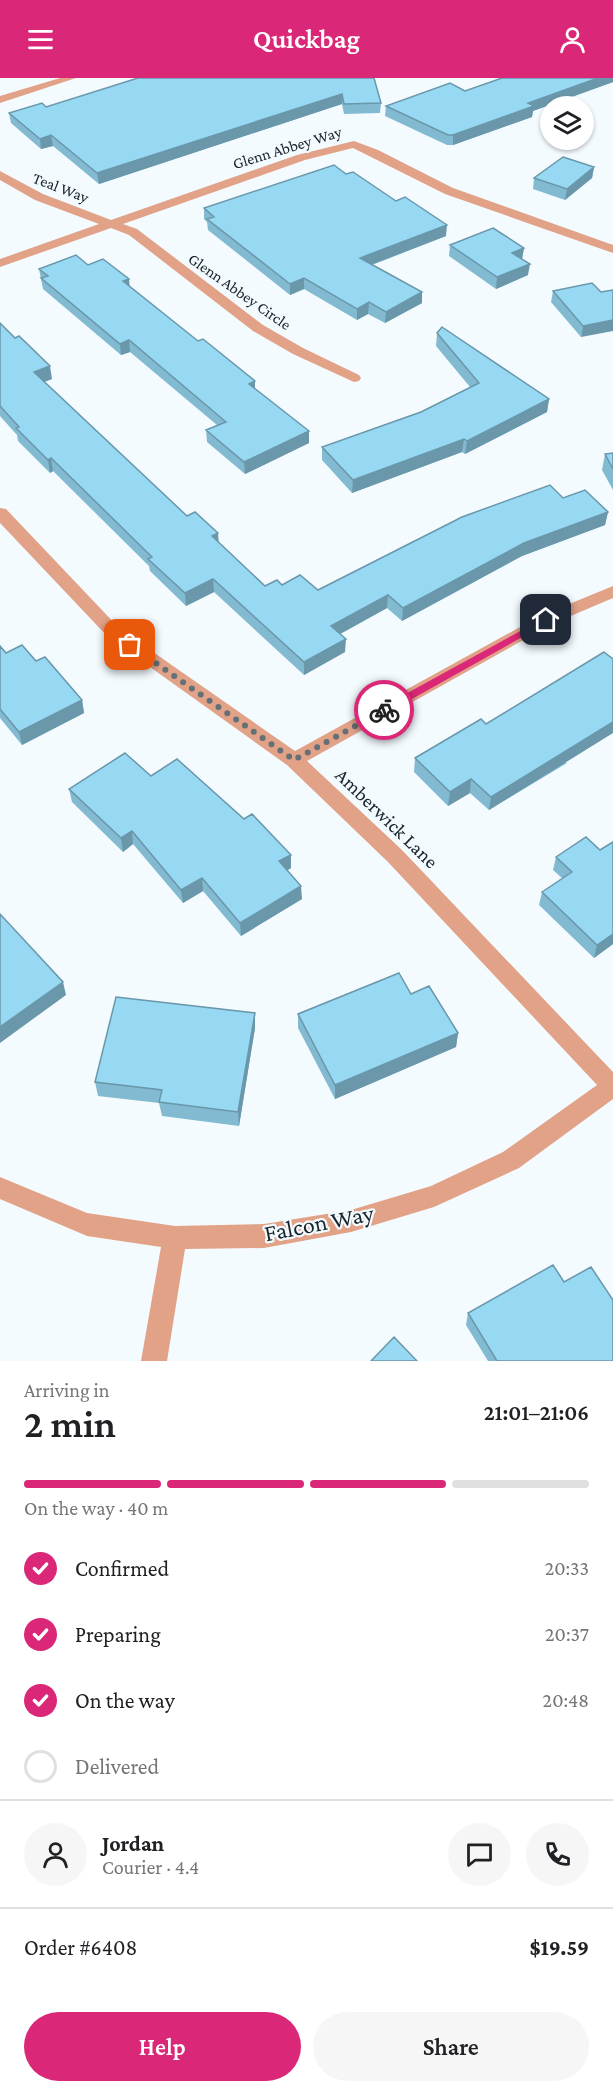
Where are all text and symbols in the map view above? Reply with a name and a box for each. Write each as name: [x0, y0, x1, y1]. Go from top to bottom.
icon: menu: [24, 23, 57, 56]
icon: person: [556, 23, 589, 56]
text: Quickbag: [253, 24, 360, 54]
map controls: [540, 96, 594, 150]
button: layers: [540, 96, 594, 150]
street label: Glenn Abbey Way: [231, 123, 345, 173]
street label: Teal Way: [30, 169, 92, 207]
street label: Glenn Abbey Circle: [185, 250, 294, 334]
pin: [520, 594, 571, 645]
icon: home: [529, 603, 562, 636]
pin: [104, 619, 155, 670]
icon: bag: [113, 628, 146, 661]
courier: [354, 680, 414, 740]
icon: bike: [368, 694, 401, 727]
street label: Amberwick Lane: [331, 764, 443, 873]
street label: Falcon Way: [262, 1199, 377, 1246]
text: Arriving in: [24, 1379, 109, 1401]
text: 21:01–21:06: [484, 1400, 589, 1425]
text: 2 min: [24, 1402, 116, 1445]
text: On the way · 40 m: [24, 1497, 168, 1519]
icon: check: [24, 1552, 57, 1585]
text: Confirmed: [75, 1556, 169, 1581]
text: 20:33: [545, 1557, 589, 1579]
icon: check: [24, 1618, 57, 1651]
text: Preparing: [75, 1622, 161, 1647]
text: 20:37: [545, 1623, 589, 1645]
icon: check: [24, 1684, 57, 1717]
text: On the way: [75, 1688, 175, 1713]
text: 20:48: [543, 1689, 589, 1711]
text: Delivered: [75, 1754, 159, 1779]
button: person: [24, 1823, 87, 1886]
button: chat: [448, 1823, 511, 1886]
button: phone: [526, 1823, 589, 1886]
text: Jordan: [102, 1831, 164, 1856]
text: Courier · 4.4: [102, 1856, 199, 1878]
text: Order #6408: [24, 1935, 137, 1960]
text: $19.59: [530, 1935, 589, 1960]
button: Help: [24, 2012, 301, 2081]
button: Share: [313, 2012, 589, 2081]

